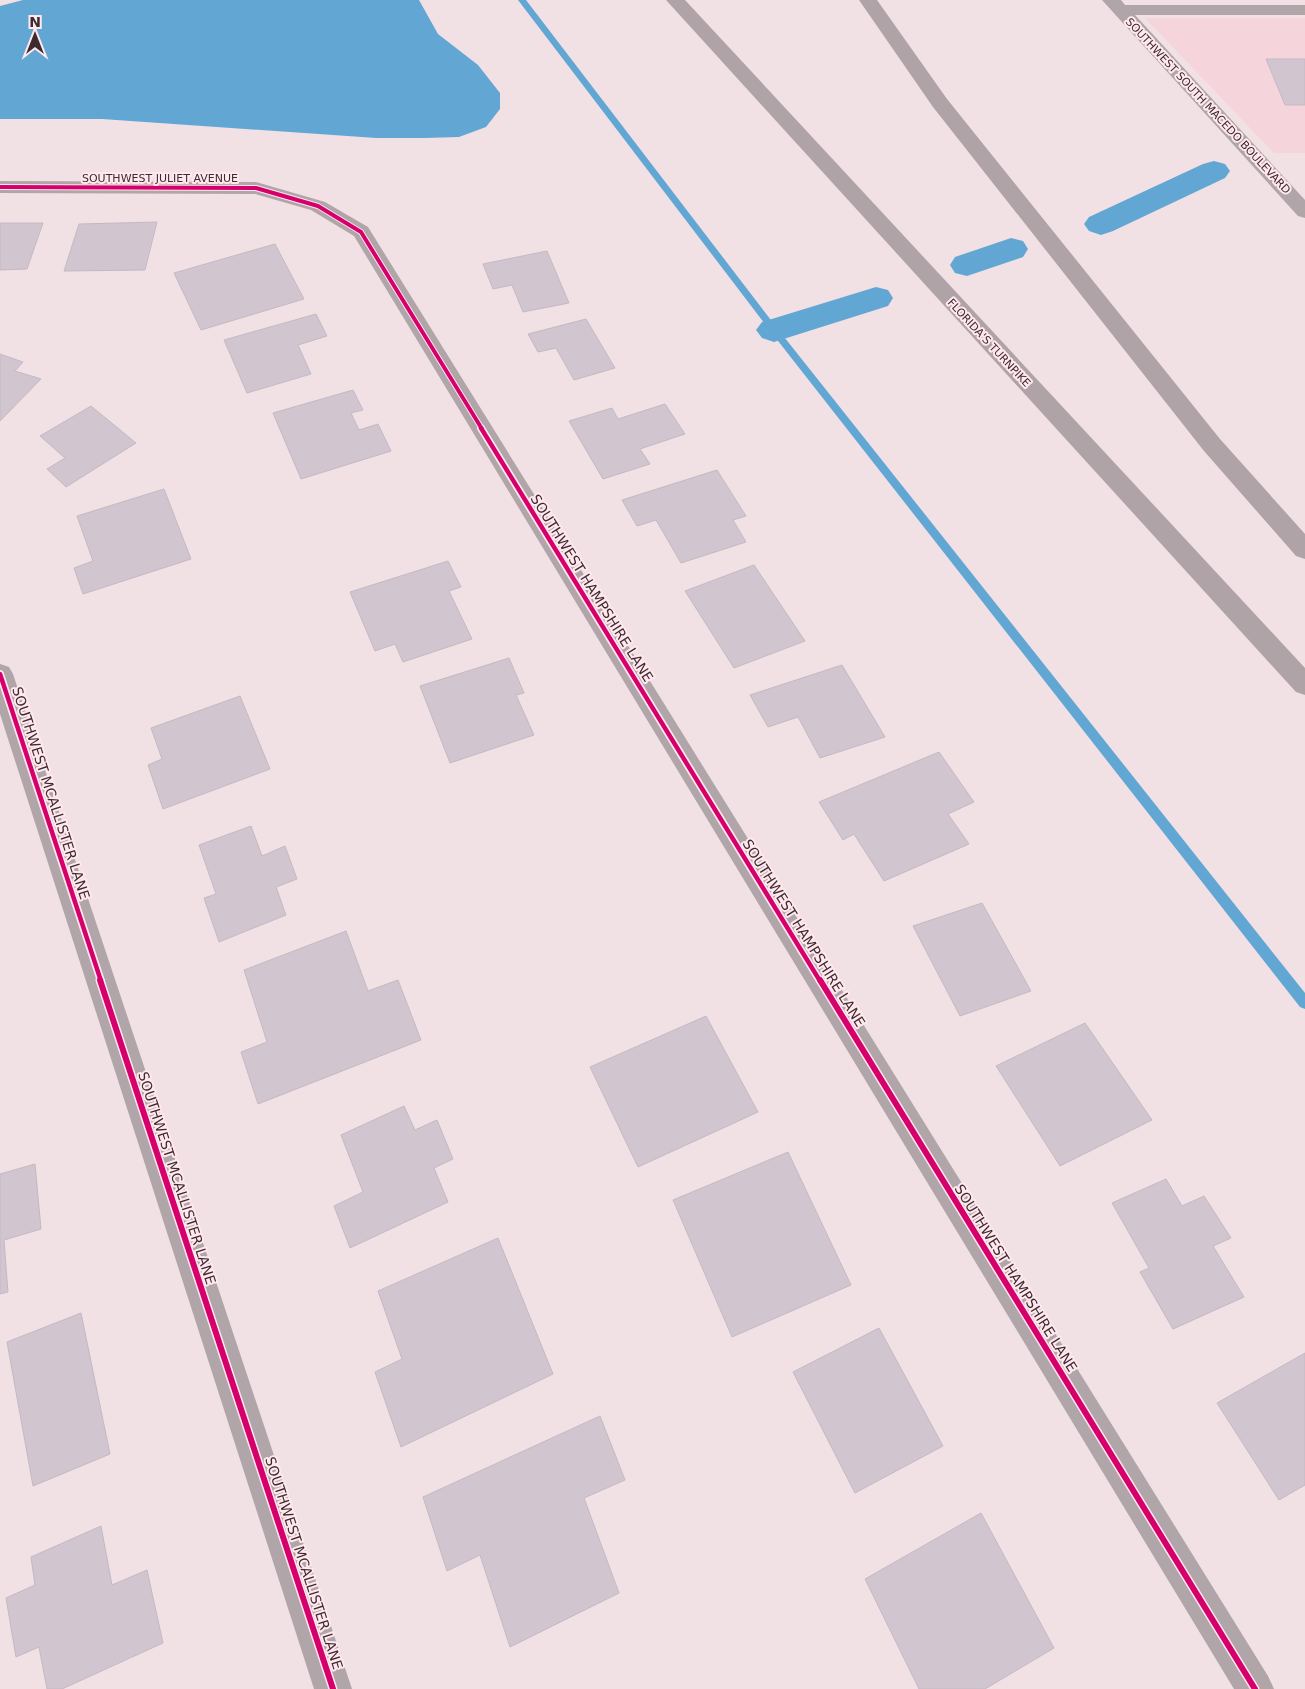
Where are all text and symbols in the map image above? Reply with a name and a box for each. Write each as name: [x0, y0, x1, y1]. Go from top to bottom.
north arrow: [10, 10, 60, 60]
text: N: [29, 14, 41, 30]
street label: SOUTHWEST SOUTH MACEDO BOULEVARD: [1123, 15, 1293, 197]
street label: SOUTHWEST JULIET AVENUE: [82, 172, 238, 185]
street label: FLORIDA'S TURNPIKE: [945, 296, 1033, 390]
street label: SOUTHWEST HAMPSHIRE LANE: [527, 491, 657, 685]
street label: SOUTHWEST MCALLISTER LANE: [9, 685, 93, 901]
street label: SOUTHWEST HAMPSHIRE LANE: [739, 836, 869, 1030]
street label: SOUTHWEST MCALLISTER LANE: [135, 1070, 219, 1286]
street label: SOUTHWEST HAMPSHIRE LANE: [951, 1181, 1081, 1375]
street label: SOUTHWEST MCALLISTER LANE: [262, 1455, 346, 1671]

